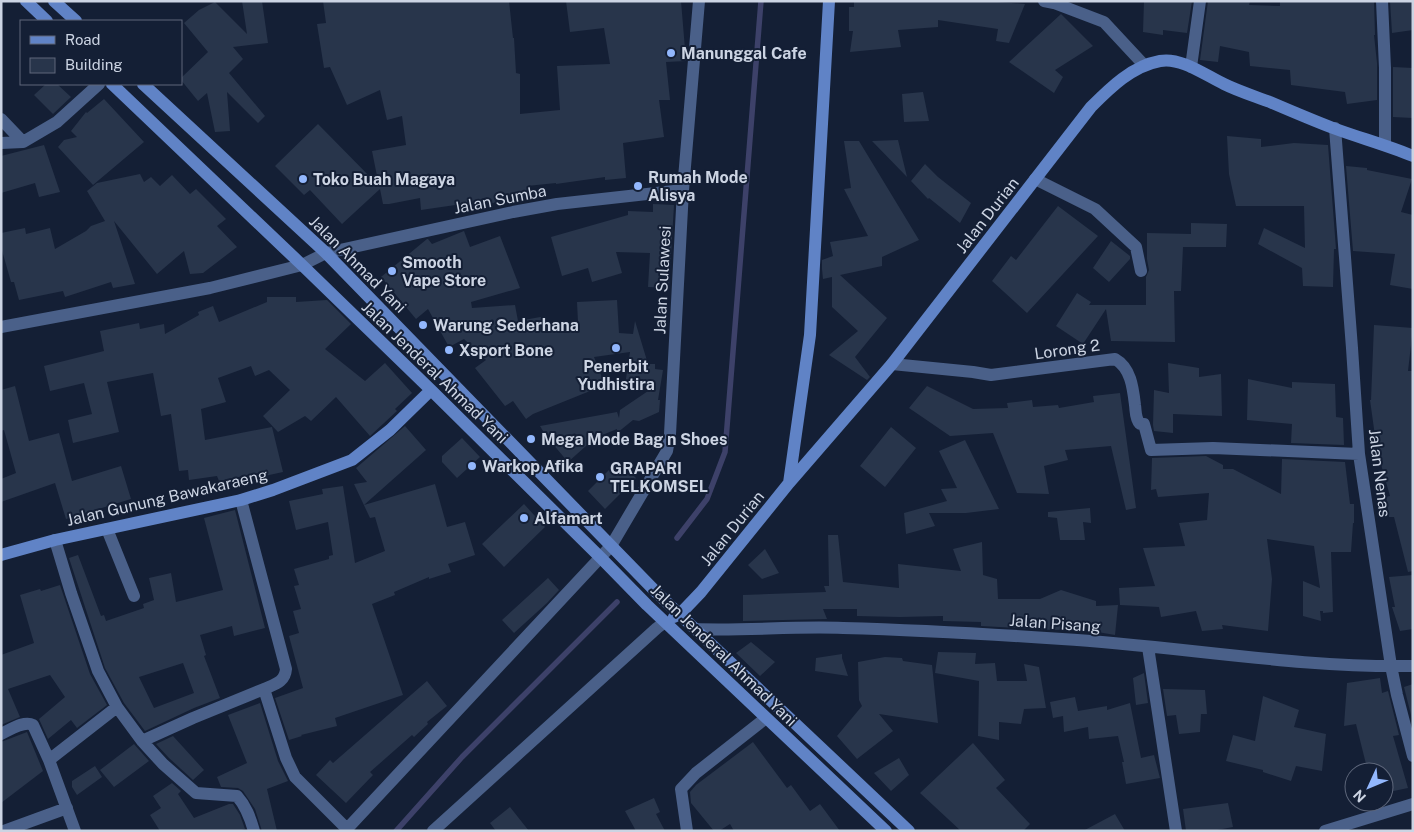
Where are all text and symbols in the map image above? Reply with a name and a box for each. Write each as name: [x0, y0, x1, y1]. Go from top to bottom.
legend: [20, 20, 182, 85]
text: Road: [65, 31, 101, 48]
place label: Manunggal Cafe: [681, 44, 807, 63]
marker: Manunggal Cafe: [665, 47, 677, 59]
text: Building: [65, 56, 123, 73]
place label: Rumah Mode Alisya: [648, 168, 748, 205]
place label: Toko Buah Magaya: [313, 170, 455, 189]
marker: Toko Buah Magaya: [297, 173, 309, 185]
street label: Jalan Durian: [952, 174, 1023, 257]
marker: Rumah Mode Alisya: [632, 180, 644, 192]
street label: Jalan Sumba: [452, 181, 548, 218]
street label: Jalan Ahmad Yani: [305, 212, 410, 317]
street label: Jalan Sulawesi: [650, 225, 675, 335]
place label: Smooth Vape Store: [402, 253, 486, 290]
marker: Smooth Vape Store: [386, 265, 398, 277]
street label: Jalan Jenderal Ahmad Yani: [358, 297, 512, 447]
place label: Warung Sederhana: [433, 316, 579, 335]
marker: Warung Sederhana: [417, 319, 429, 331]
street label: Lorong 2: [1033, 336, 1101, 363]
place label: Xsport Bone: [459, 341, 553, 360]
marker: Penerbit Yudhistira: [610, 342, 622, 354]
marker: Xsport Bone: [443, 344, 455, 356]
place label: Penerbit Yudhistira: [577, 357, 655, 394]
street label: Jalan Nenas: [1365, 428, 1394, 518]
place label: Mega Mode Bag n Shoes: [541, 430, 727, 449]
marker: Mega Mode Bag n Shoes: [525, 433, 537, 445]
place label: Warkop Afika: [482, 457, 583, 476]
place label: GRAPARI TELKOMSEL: [610, 459, 708, 496]
marker: Warkop Afika: [466, 460, 478, 472]
street label: Jalan Gunung Bawakaraeng: [65, 465, 270, 530]
marker: GRAPARI TELKOMSEL: [594, 471, 606, 483]
street label: Jalan Durian: [696, 487, 768, 569]
place label: Alfamart: [534, 509, 603, 528]
marker: Alfamart: [518, 512, 530, 524]
street label: Jalan Jenderal Ahmad Yani: [647, 580, 801, 730]
street label: Jalan Pisang: [1008, 611, 1102, 636]
north arrow: [1344, 762, 1394, 812]
text: N: [1350, 787, 1369, 806]

